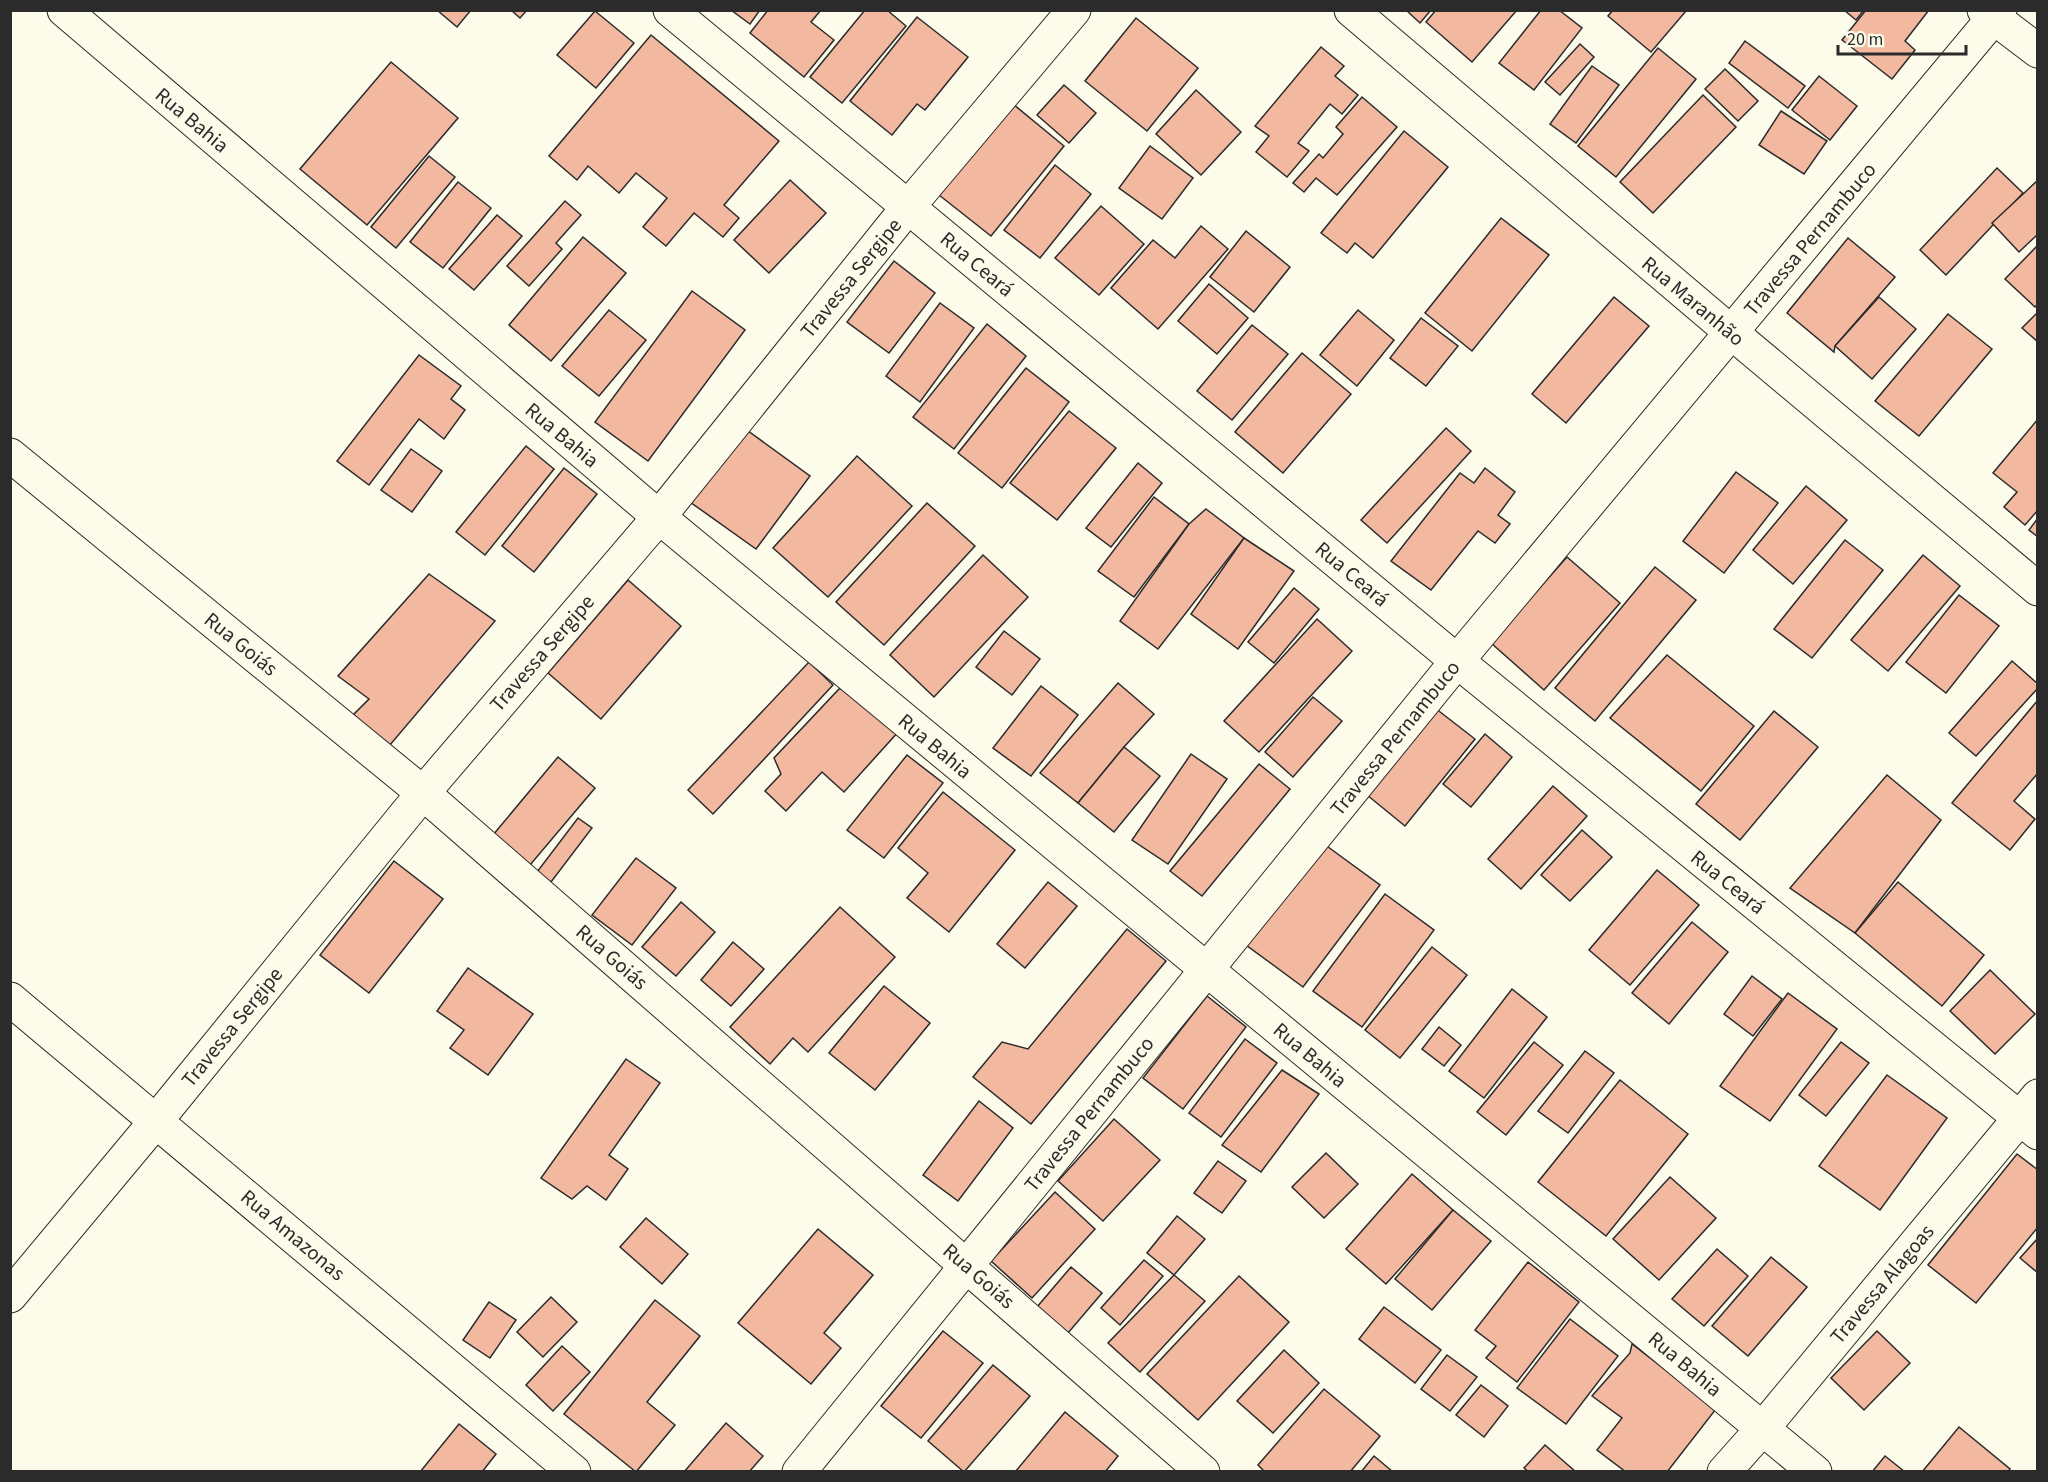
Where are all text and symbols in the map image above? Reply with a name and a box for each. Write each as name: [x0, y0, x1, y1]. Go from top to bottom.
scale bar: [1838, 18, 1966, 56]
text: 20 m: [1847, 27, 1883, 52]
street label: Rua Bahia: [149, 80, 235, 160]
street label: Travessa Pernambuco: [1737, 156, 1883, 322]
street label: Travessa Sergipe: [793, 212, 909, 344]
street label: Rua Ceará: [934, 224, 1020, 304]
street label: Rua Maranhão: [1635, 249, 1751, 353]
street label: Rua Bahia: [519, 395, 605, 475]
street label: Rua Ceará: [1309, 534, 1395, 614]
street label: Travessa Sergipe: [483, 588, 601, 718]
street label: Rua Goiás: [198, 605, 284, 683]
street label: Travessa Pernambuco: [1323, 654, 1467, 822]
street label: Rua Bahia: [892, 706, 978, 786]
street label: Rua Ceará: [1684, 843, 1772, 921]
street label: Rua Goiás: [569, 917, 655, 997]
street label: Travessa Sergipe: [174, 961, 290, 1093]
street label: Rua Bahia: [1267, 1015, 1353, 1095]
street label: Travessa Pernambuco: [1017, 1030, 1161, 1198]
street label: Rua Amazonas: [234, 1182, 352, 1288]
street label: Travessa Alagoas: [1823, 1217, 1941, 1350]
street label: Rua Goiás: [936, 1236, 1022, 1316]
street label: Rua Bahia: [1642, 1324, 1728, 1404]

